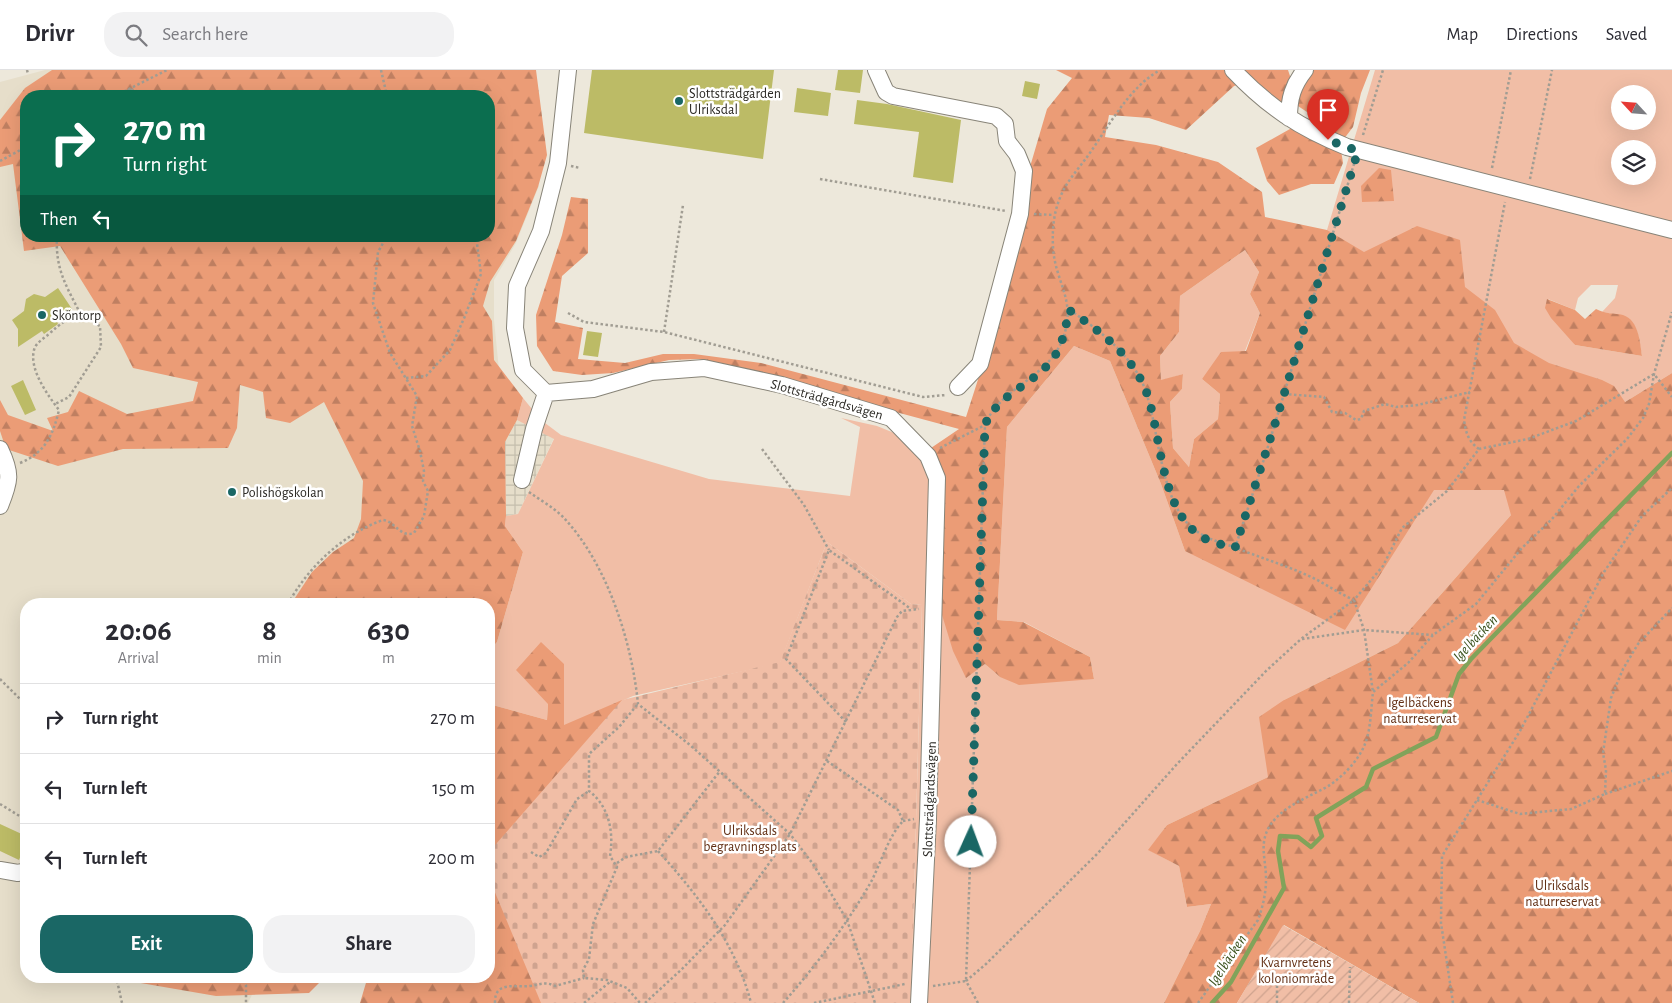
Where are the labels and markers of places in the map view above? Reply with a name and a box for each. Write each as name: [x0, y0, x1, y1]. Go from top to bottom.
place label: Slottsträdgården Ulriksdal: [689, 87, 781, 117]
pin: [1307, 89, 1349, 140]
marker: Slottsträdgården Ulriksdal: [673, 95, 685, 107]
marker: Sköntorp: [36, 309, 48, 321]
place label: Sköntorp: [52, 309, 101, 323]
marker: Polishögskolan: [226, 486, 238, 498]
place label: Polishögskolan: [242, 486, 324, 500]

